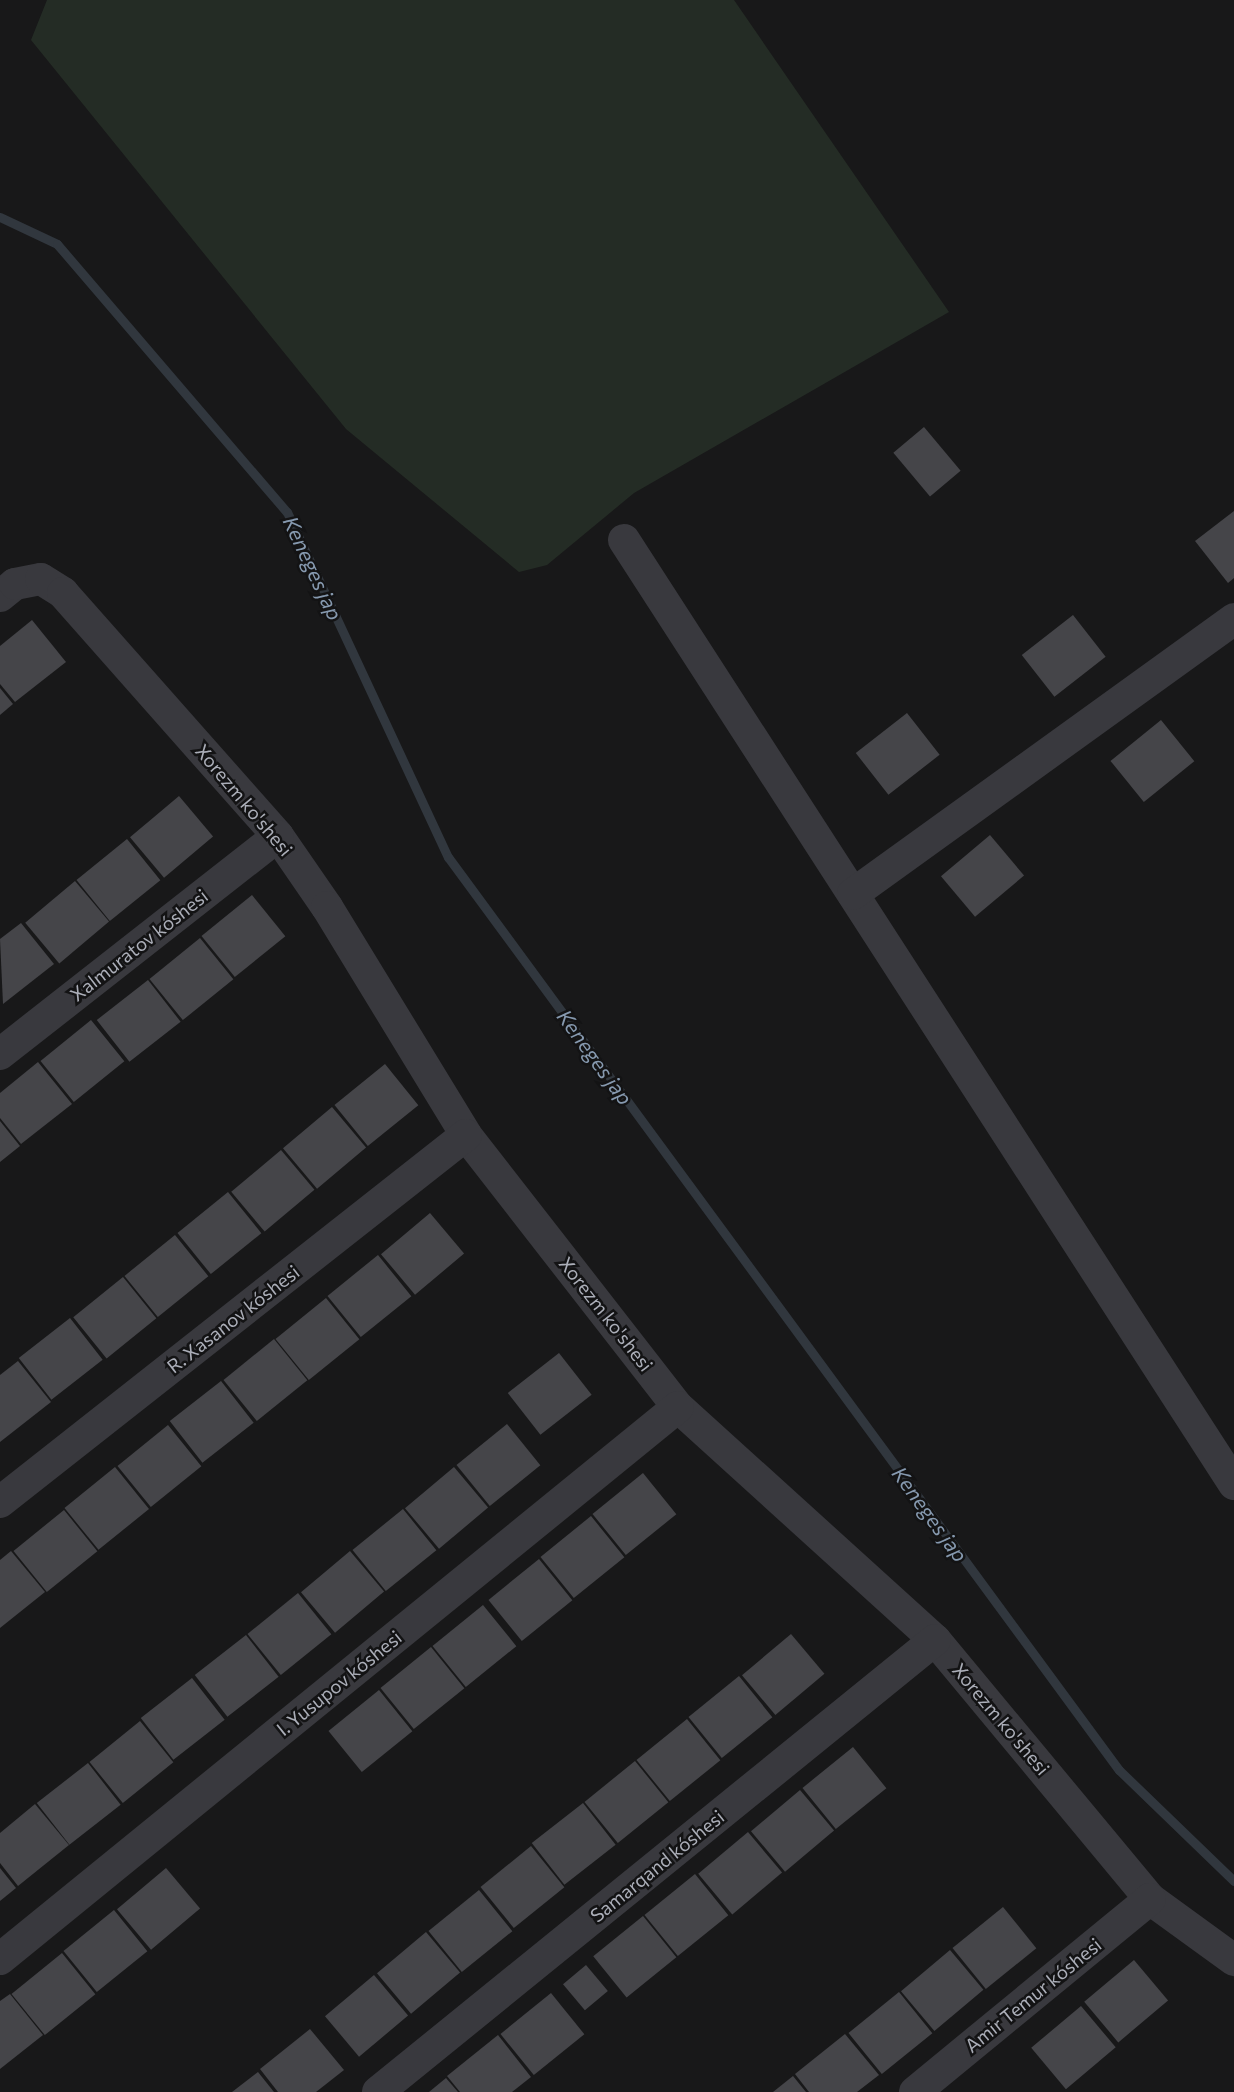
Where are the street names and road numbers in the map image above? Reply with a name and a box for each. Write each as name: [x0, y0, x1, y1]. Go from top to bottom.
street label: Xorezm ko'shesi: [191, 740, 297, 860]
street label: Xalmuratov kóshesi: [66, 884, 212, 1006]
street label: Xorezm ko'shesi: [554, 1252, 658, 1376]
street label: R. Xasanov kóshesi: [162, 1260, 304, 1378]
street label: I. Yusupov kóshesi: [272, 1626, 406, 1740]
street label: Xorezm ko'shesi: [948, 1659, 1054, 1779]
street label: Samarqand kóshesi: [586, 1805, 728, 1927]
street label: Amir Temur kóshesi: [960, 1933, 1106, 2057]

